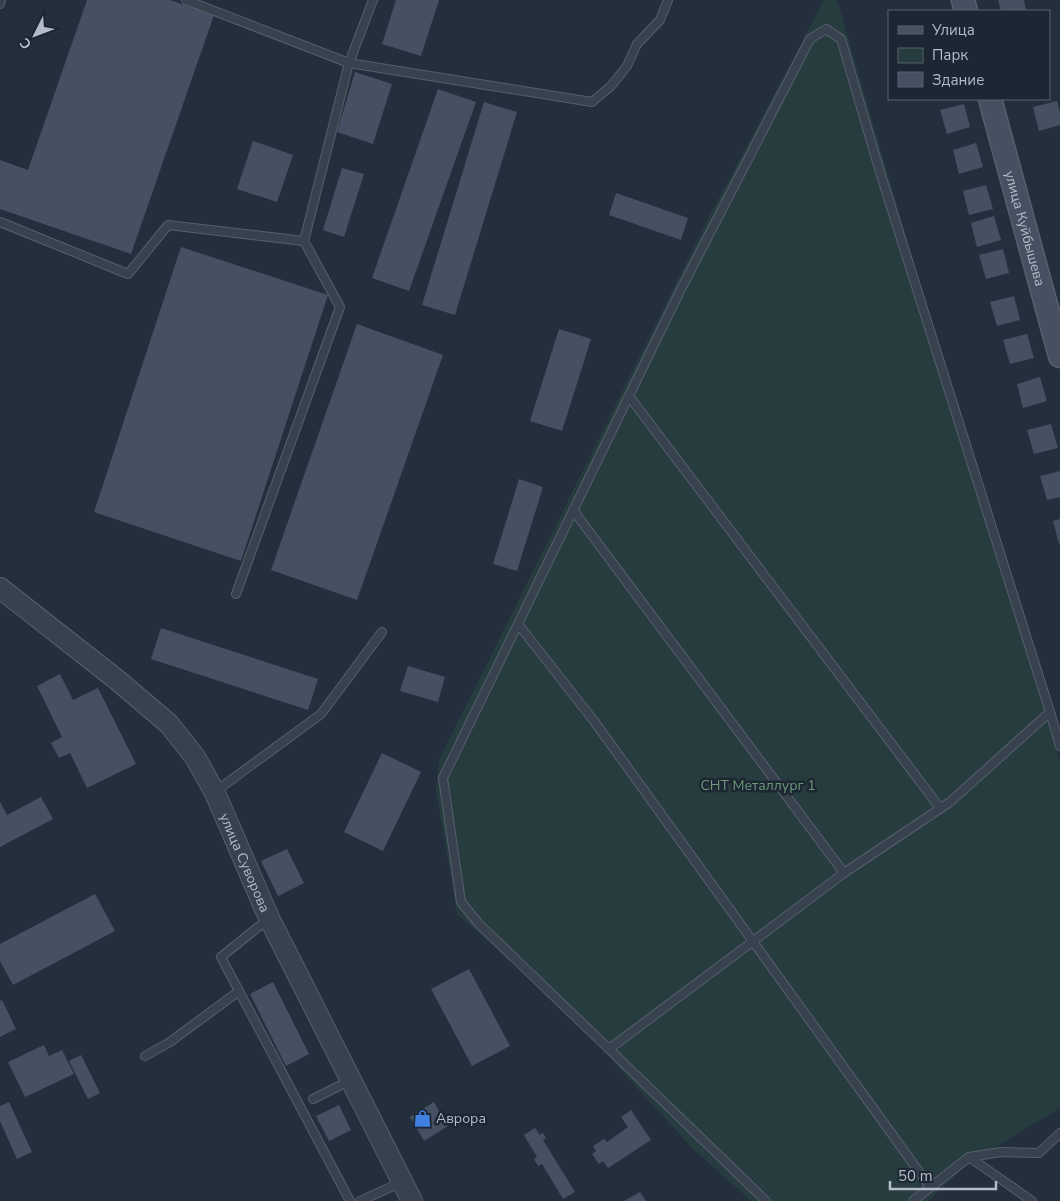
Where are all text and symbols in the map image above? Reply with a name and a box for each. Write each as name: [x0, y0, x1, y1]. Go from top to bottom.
north arrow: [10, 10, 60, 60]
legend: [888, 10, 1050, 100]
text: Улица: [931, 20, 975, 40]
text: С: [15, 33, 36, 53]
text: Парк: [932, 45, 968, 65]
text: Здание: [932, 70, 984, 90]
street label: улица Куйбышева: [1000, 168, 1050, 288]
park label: СНТ Металлург 1: [700, 776, 816, 795]
street label: улица Суворова: [215, 810, 275, 915]
shop icon: Аврора: [412, 1108, 432, 1128]
place label: Аврора: [436, 1109, 486, 1128]
scale bar: [890, 1158, 996, 1190]
text: 50 m: [898, 1166, 933, 1186]

